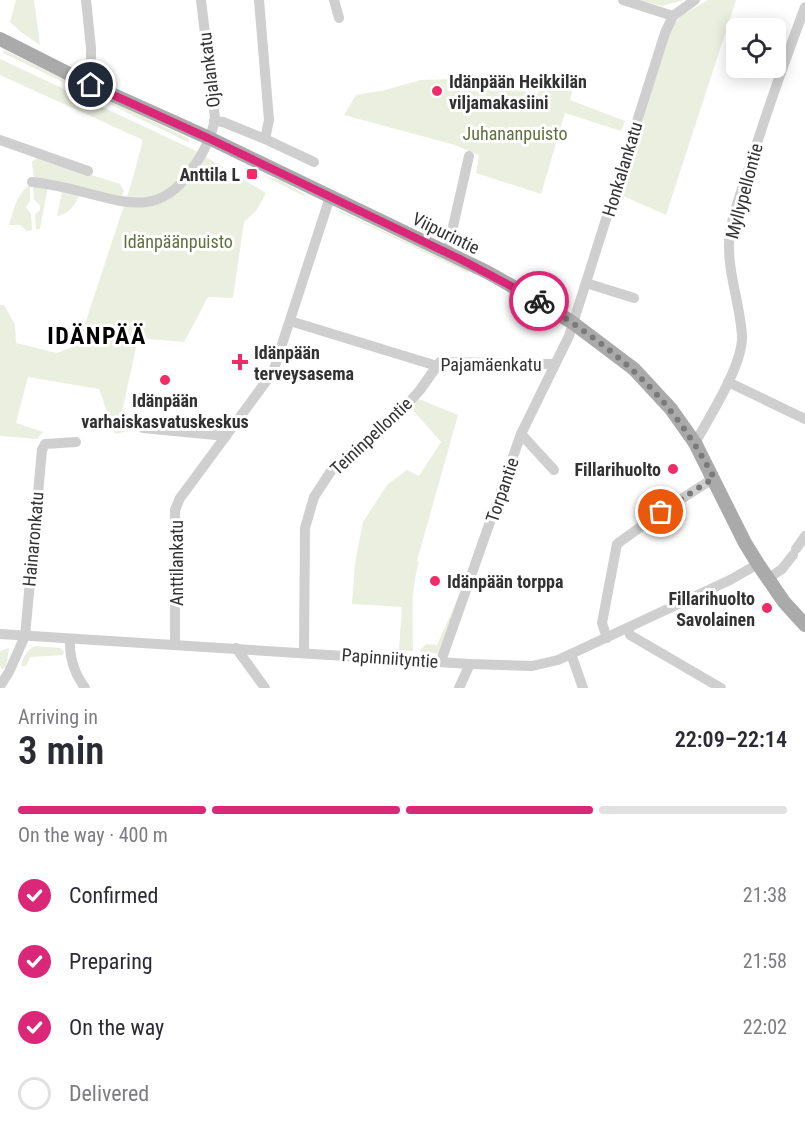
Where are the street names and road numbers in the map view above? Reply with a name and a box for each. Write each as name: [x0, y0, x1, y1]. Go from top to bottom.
street label: Ojalankatu: [194, 31, 224, 109]
street label: Honkalankatu: [598, 119, 646, 219]
street label: Myllypellontie: [721, 141, 767, 241]
street label: Viipurintie: [409, 208, 483, 258]
street label: Pajamäenkatu: [440, 354, 542, 375]
street label: Teininpellontie: [326, 393, 416, 479]
street label: Torpantie: [481, 455, 523, 525]
street label: Hainaronkatu: [18, 491, 48, 587]
street label: Anttilankatu: [166, 520, 187, 606]
street label: Papinniityntie: [341, 644, 439, 672]

